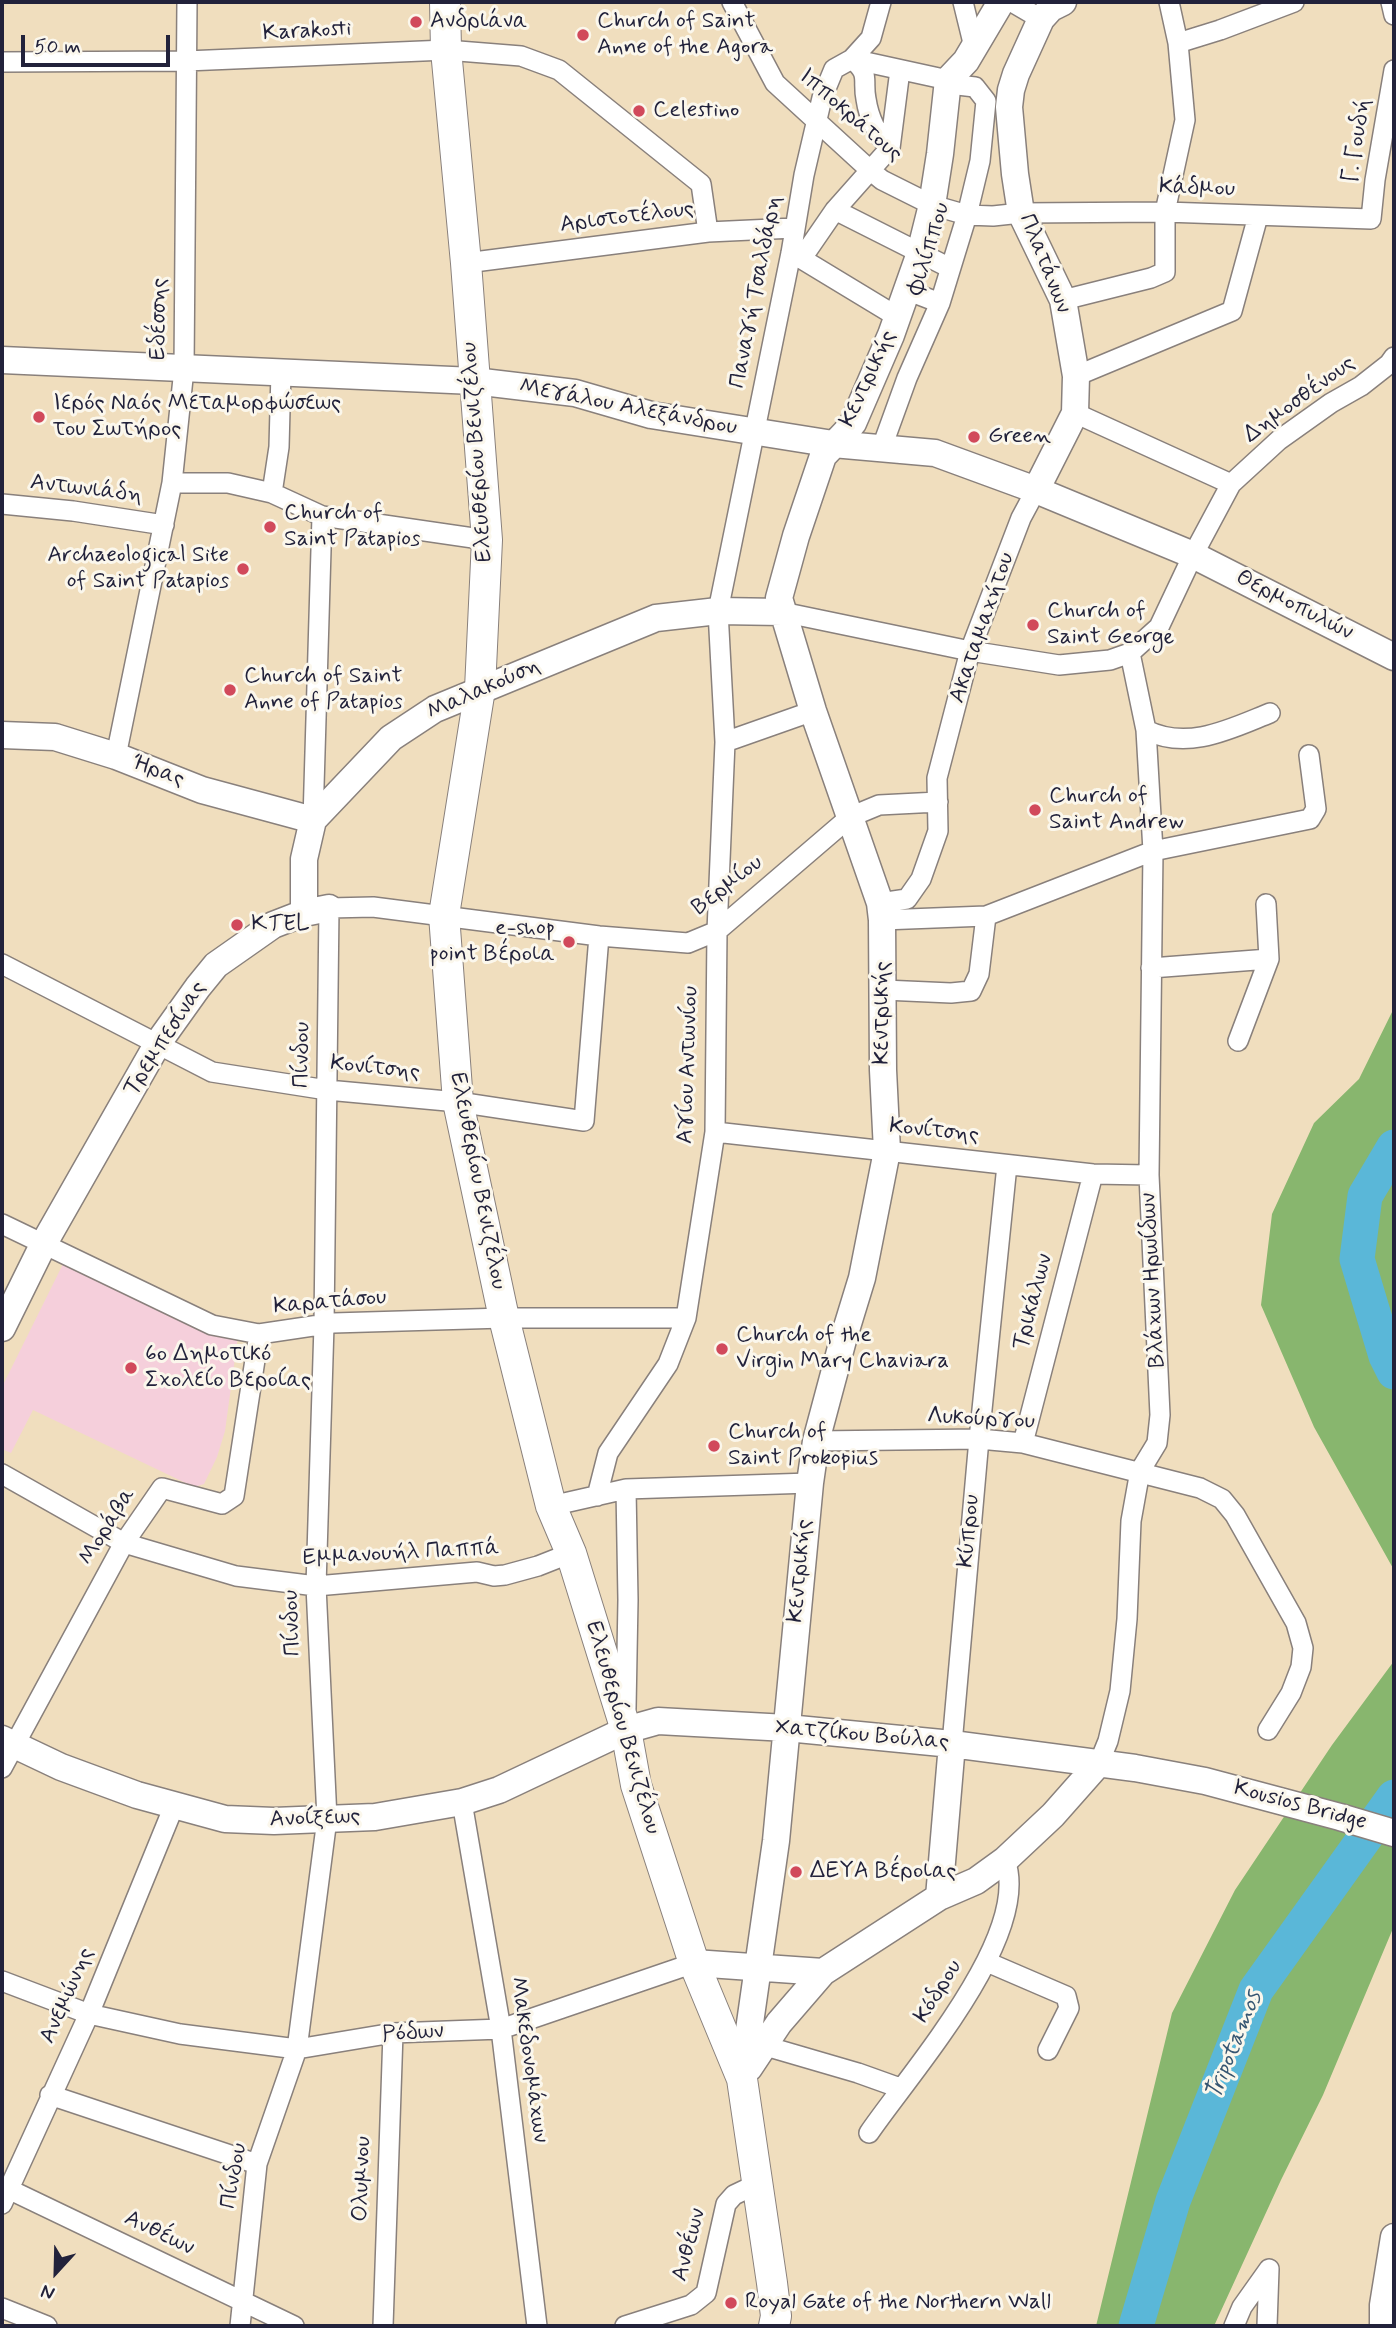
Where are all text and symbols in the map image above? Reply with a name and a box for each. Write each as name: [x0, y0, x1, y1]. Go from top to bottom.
place label: Ανδριάνα: [430, 8, 527, 36]
place label: Church of Saint Anne of the Agora: [597, 8, 773, 62]
marker: Ανδριάνα: [408, 14, 424, 30]
street label: Karakosti: [262, 16, 352, 48]
scale bar: [24, 21, 173, 65]
marker: Church of Saint Anne of the Agora: [575, 27, 591, 43]
text: 50 m: [34, 33, 81, 61]
street label: Ιπποκράτους: [792, 63, 908, 169]
place label: Celestino: [653, 97, 739, 125]
street label: Γ. Γουδή: [1338, 97, 1378, 185]
marker: Celestino: [631, 103, 647, 119]
street label: Κάδμου: [1158, 174, 1236, 204]
street label: Παναγή Τσαλδάρη: [725, 193, 789, 391]
street label: Αριστοτέλους: [558, 196, 696, 240]
street label: Φιλίππου: [903, 199, 957, 299]
street label: Πλατάνων: [1012, 210, 1076, 318]
street label: Εδέσσης: [145, 278, 175, 360]
street label: Κεντρικής: [835, 326, 903, 432]
street label: Ελευθερίου Βενιζέλου: [457, 341, 499, 563]
street label: Δημοσθένους: [1239, 350, 1361, 450]
street label: Μεγάλου Αλεξάνδρου: [517, 373, 739, 443]
place label: Ιερός Ναός Μεταμορφώσεως του Σωτήρος: [53, 390, 341, 444]
marker: Ιερός Ναός Μεταμορφώσεως του Σωτήρος: [31, 409, 47, 425]
place label: Green: [988, 423, 1051, 451]
marker: Green: [966, 429, 982, 445]
street label: Αντωνιάδη: [28, 469, 144, 511]
place label: Church of Saint Patapios: [284, 500, 420, 554]
marker: Church of Saint Patapios: [262, 519, 278, 535]
place label: Archaeological Site of Saint Patapios: [47, 542, 229, 596]
street label: Ακαταμαχήτου: [944, 549, 1022, 707]
marker: Archaeological Site of Saint Patapios: [235, 561, 251, 577]
street label: Θερμοπυλών: [1231, 565, 1357, 647]
place label: Church of Saint George: [1047, 598, 1174, 652]
marker: Church of Saint George: [1025, 617, 1041, 633]
street label: Μαλακούση: [423, 653, 545, 727]
place label: Church of Saint Anne of Patapios: [244, 663, 403, 717]
marker: Church of Saint Anne of Patapios: [222, 682, 238, 698]
street label: Ήρας: [128, 749, 188, 795]
place label: Church of Saint Andrew: [1049, 783, 1184, 837]
marker: Church of Saint Andrew: [1027, 802, 1043, 818]
street label: Βερμίου: [687, 850, 769, 922]
place label: KTEL: [251, 911, 310, 939]
place label: e-shop point Βέροια: [430, 915, 555, 969]
marker: KTEL: [229, 917, 245, 933]
marker: e-shop point Βέροια: [561, 934, 577, 950]
street label: Κεντρικής: [869, 961, 897, 1065]
street label: Τρεμπεσίνας: [119, 976, 213, 1102]
street label: Αγίου Αντωνίου: [672, 985, 706, 1145]
street label: Πίνδου: [289, 1022, 317, 1088]
street label: Κονίτσης: [329, 1051, 421, 1087]
street label: Ελευθερίου Βενιζέλου: [442, 1070, 512, 1292]
street label: Κονίτσης: [888, 1114, 980, 1150]
street label: Βλάχων Ηρωίδων: [1136, 1192, 1172, 1368]
street label: Τρικάλων: [1008, 1251, 1060, 1353]
street label: Καρατάσου: [272, 1284, 388, 1322]
place label: Church of the Virgin Mary Chaviara: [736, 1322, 949, 1376]
place label: 6ο Δημοτικό Σχολείο Βεροίας: [145, 1341, 311, 1395]
marker: Church of the Virgin Mary Chaviara: [714, 1341, 730, 1357]
marker: 6ο Δημοτικό Σχολείο Βεροίας: [123, 1360, 139, 1376]
street label: Λυκούργου: [926, 1403, 1036, 1437]
place label: Church of Saint Prokopius: [728, 1419, 878, 1473]
marker: Church of Saint Prokopius: [706, 1438, 722, 1454]
street label: Μοράβα: [74, 1483, 142, 1571]
street label: Κύπρου: [953, 1493, 987, 1569]
street label: Κεντρικής: [783, 1518, 819, 1624]
street label: Εμμανουήλ Παππά: [302, 1535, 500, 1573]
street label: Πίνδου: [278, 1589, 308, 1657]
street label: Ελευθερίου Βενιζέλου: [578, 1618, 666, 1838]
street label: Χατζίκου Βούλας: [774, 1715, 950, 1757]
street label: Kousios Bridge: [1230, 1775, 1370, 1837]
street label: Ανοίξεως: [269, 1804, 361, 1834]
place label: ΔΕΥΑ Βέροιας: [810, 1858, 956, 1886]
marker: ΔΕΥΑ Βέροιας: [788, 1864, 804, 1880]
street label: Ανεμώνης: [35, 1944, 101, 2048]
street label: Κόδρου: [909, 1955, 969, 2029]
street label: Μακεδονομάχων: [503, 1975, 553, 2145]
water label: Tripotamos: [1200, 1988, 1270, 2104]
street label: Ρόδων: [381, 2018, 445, 2050]
street label: Ολυμνου: [348, 2136, 378, 2222]
street label: Πίνδου: [216, 2141, 254, 2211]
street label: Ανθέων: [119, 2205, 199, 2263]
street label: Ανθέων: [667, 2205, 713, 2285]
north arrow: [21, 2237, 91, 2307]
text: N: [37, 2278, 58, 2306]
place label: Royal Gate of the Northern Wall: [745, 2289, 1051, 2317]
marker: Royal Gate of the Northern Wall: [723, 2295, 739, 2311]

